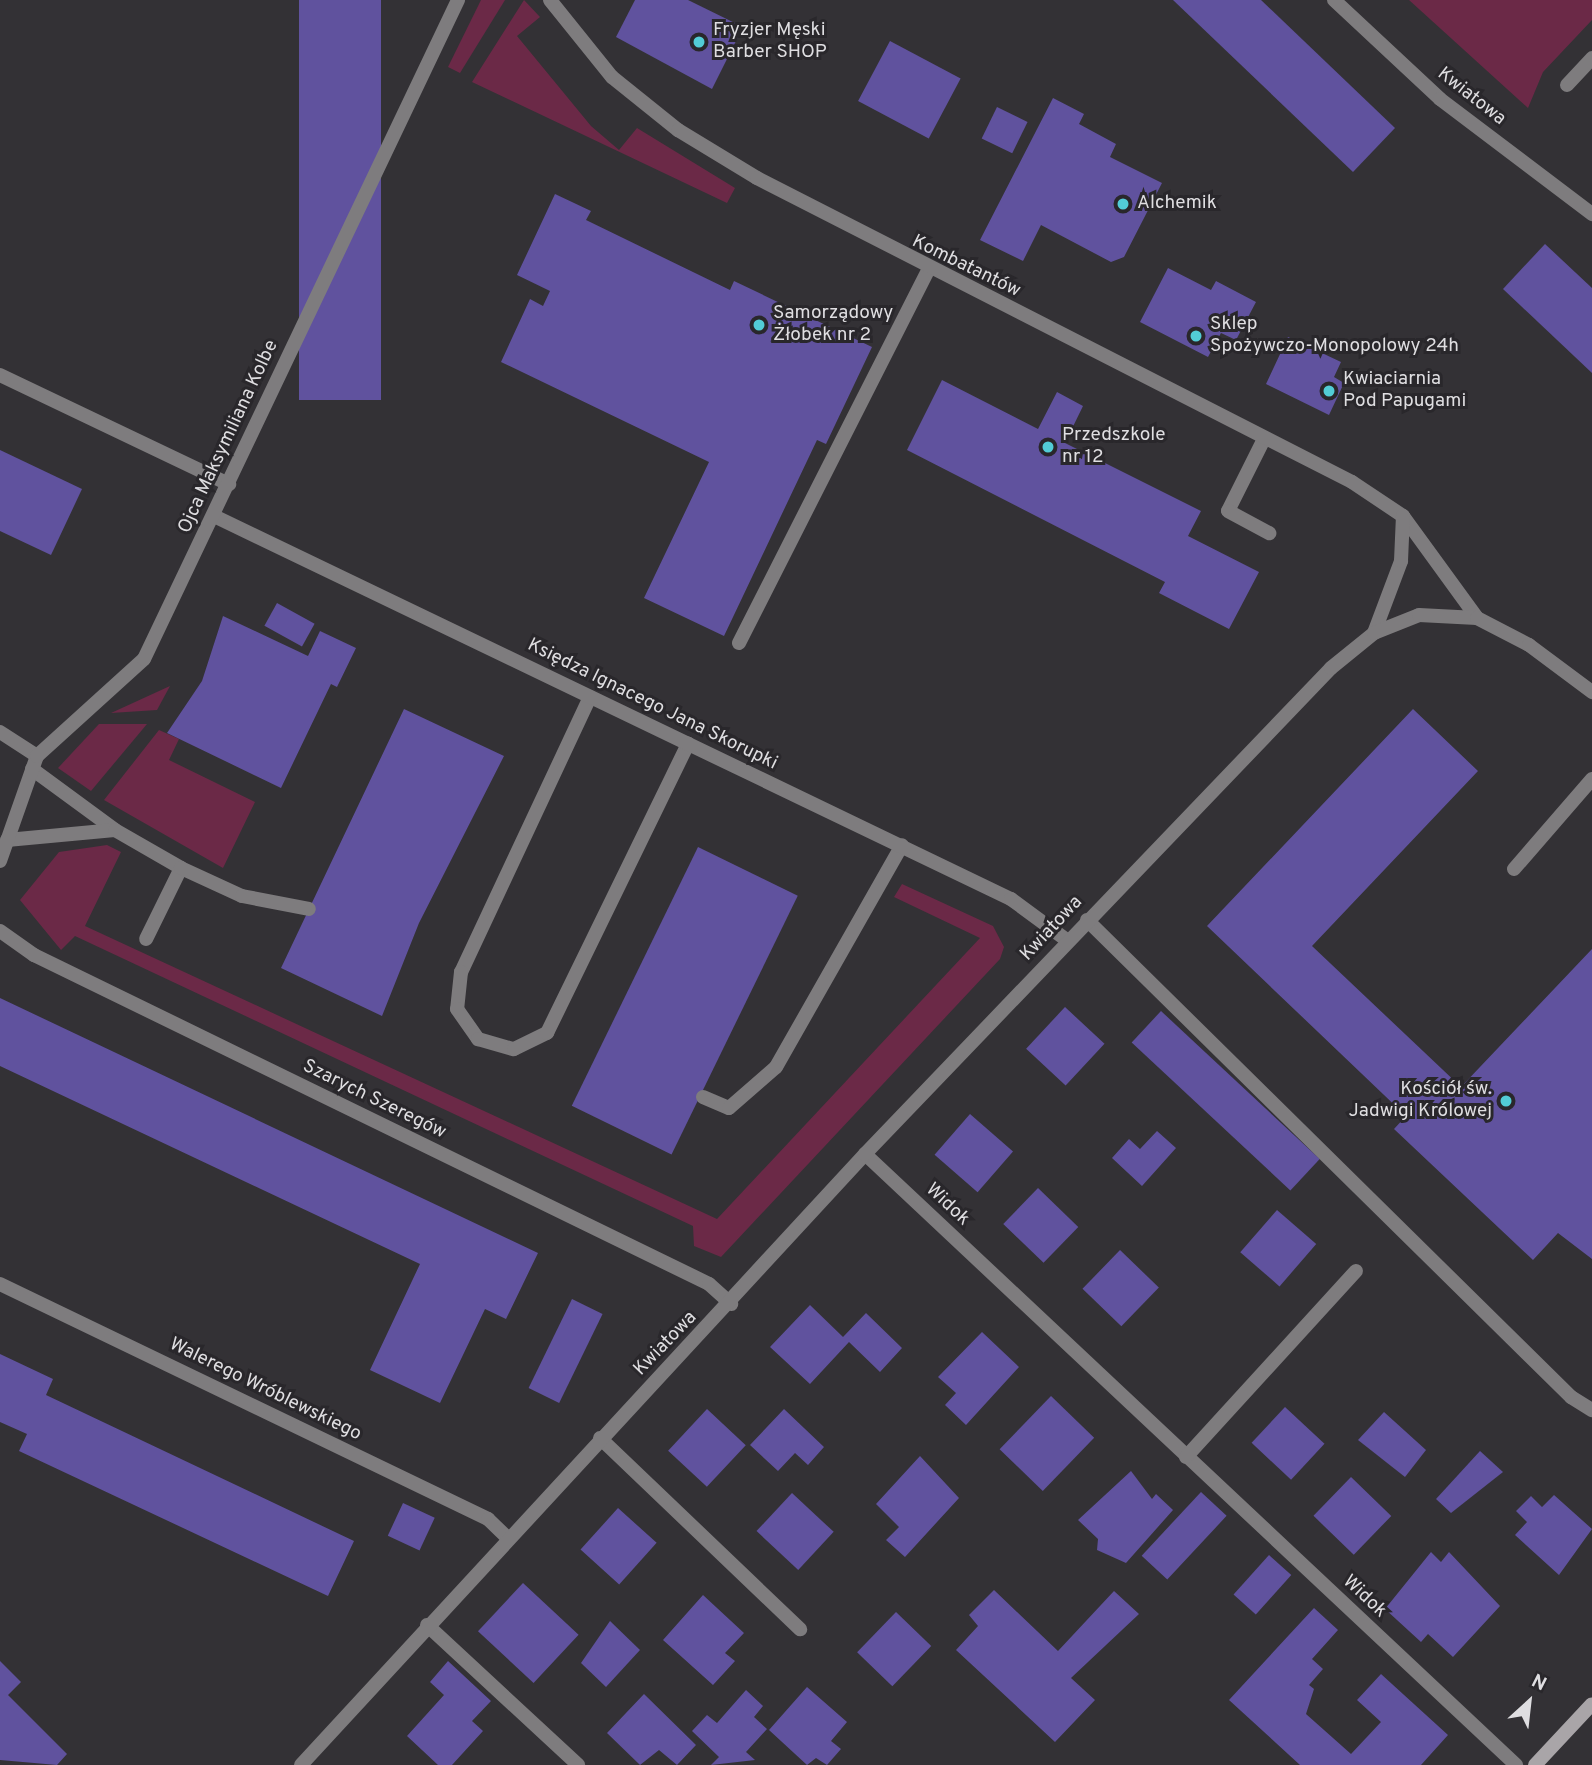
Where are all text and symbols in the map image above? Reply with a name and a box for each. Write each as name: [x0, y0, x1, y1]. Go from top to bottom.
place label: Fryzjer Męski Barber SHOP: [713, 20, 827, 64]
marker: Fryzjer Męski Barber SHOP: [691, 34, 707, 50]
street label: Kwiatowa: [1432, 63, 1510, 131]
place label: Alchemik: [1137, 193, 1217, 215]
marker: Alchemik: [1115, 196, 1131, 212]
street label: Kombatantów: [908, 231, 1024, 303]
place label: Samorządowy Żłobek nr 2: [773, 303, 893, 347]
place label: Sklep Spożywczo-Monopolowy 24h: [1210, 314, 1459, 358]
marker: Samorządowy Żłobek nr 2: [751, 317, 767, 333]
marker: Sklep Spożywczo-Monopolowy 24h: [1188, 328, 1204, 344]
street label: Ojca Maksymiliana Kolbe: [174, 337, 284, 537]
place label: Kwiaciarnia Pod Papugami: [1343, 369, 1466, 413]
marker: Kwiaciarnia Pod Papugami: [1321, 383, 1337, 399]
place label: Przedszkole nr 12: [1062, 425, 1165, 469]
marker: Przedszkole nr 12: [1040, 439, 1056, 455]
street label: Księdza Ignacego Jana Skorupki: [523, 634, 781, 776]
street label: Kwiatowa: [1016, 892, 1088, 966]
street label: Szarych Szeregów: [299, 1055, 449, 1145]
place label: Kościół św. Jadwigi Królowej: [1348, 1079, 1492, 1123]
marker: Kościół św. Jadwigi Królowej: [1498, 1093, 1514, 1109]
street label: Widok: [920, 1179, 974, 1231]
street label: Kwiatowa: [630, 1307, 702, 1381]
street label: Walerego Wróblewskiego: [165, 1333, 365, 1447]
street label: Widok: [1337, 1571, 1391, 1623]
north arrow: [1494, 1667, 1564, 1737]
text: N: [1527, 1669, 1550, 1697]

